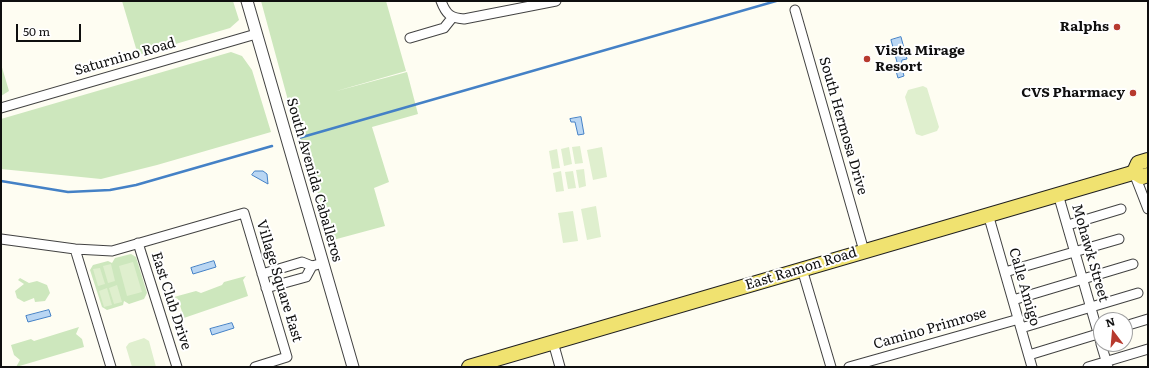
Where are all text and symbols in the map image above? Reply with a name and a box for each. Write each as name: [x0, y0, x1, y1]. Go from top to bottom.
scale bar: [18, 16, 83, 42]
place label: Ralphs: [1060, 19, 1109, 35]
text: 50 m: [23, 22, 50, 40]
marker: Ralphs: [1112, 22, 1122, 32]
street label: Saturnino Road: [72, 35, 178, 79]
place label: Vista Mirage Resort: [875, 43, 965, 76]
marker: Vista Mirage Resort: [862, 54, 872, 64]
street label: South Hermosa Drive: [815, 55, 871, 197]
place label: CVS Pharmacy: [1021, 85, 1125, 101]
marker: CVS Pharmacy: [1128, 88, 1138, 98]
street label: South Avenida Caballeros: [283, 96, 345, 264]
street label: Mohawk Street: [1068, 202, 1112, 304]
street label: Village Square East: [252, 218, 306, 344]
street label: East Ramon Road: [743, 244, 859, 294]
street label: Calle Amigo: [1005, 246, 1043, 328]
street label: East Club Drive: [147, 250, 195, 352]
street label: Camino Primrose: [872, 305, 988, 353]
north arrow: [1093, 312, 1133, 352]
text: N: [1103, 312, 1117, 330]

